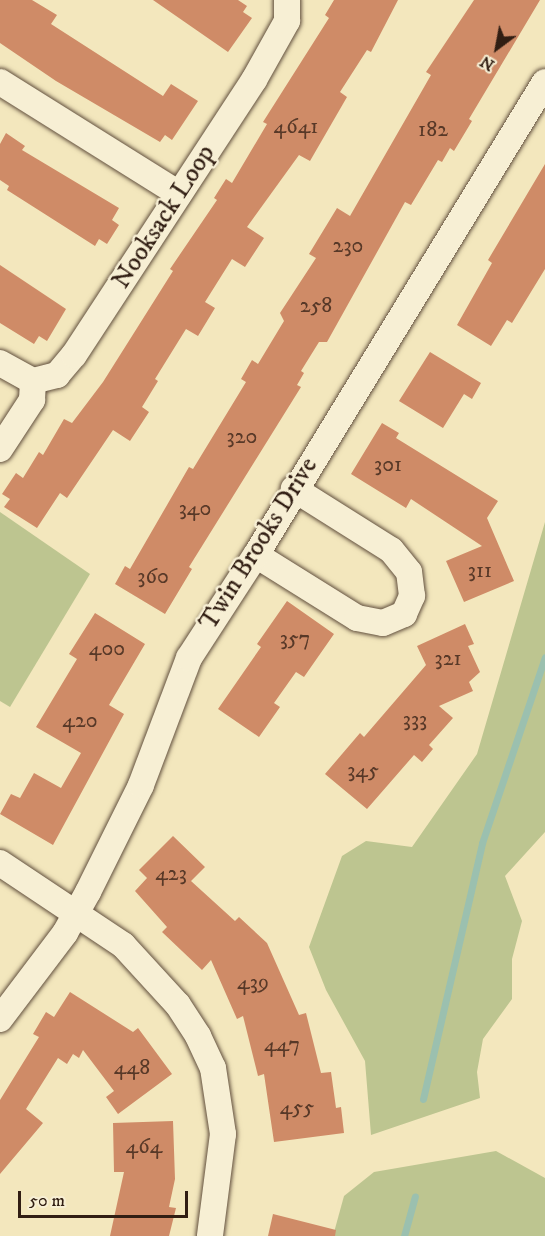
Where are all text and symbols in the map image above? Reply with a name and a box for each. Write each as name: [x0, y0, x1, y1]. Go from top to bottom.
north arrow: [467, 18, 527, 78]
text: N: [477, 51, 498, 75]
house number: 4641: [274, 114, 318, 140]
house number: 182: [418, 117, 448, 143]
street label: Nooksack Loop: [106, 139, 222, 295]
house number: 230: [333, 233, 363, 259]
house number: 258: [300, 293, 332, 319]
house number: 320: [227, 424, 257, 450]
street label: Twin Brooks Drive: [193, 452, 325, 636]
house number: 301: [374, 452, 402, 478]
house number: 340: [179, 496, 211, 522]
house number: 311: [468, 558, 492, 584]
house number: 360: [137, 564, 169, 590]
house number: 357: [280, 626, 310, 652]
house number: 400: [89, 636, 125, 662]
house number: 321: [434, 646, 462, 672]
house number: 333: [403, 707, 427, 733]
house number: 420: [62, 708, 98, 734]
house number: 345: [347, 758, 379, 784]
house number: 423: [155, 861, 187, 887]
house number: 439: [237, 970, 269, 996]
house number: 447: [264, 1032, 300, 1058]
house number: 448: [114, 1055, 150, 1081]
house number: 455: [280, 1095, 314, 1121]
house number: 464: [126, 1134, 162, 1160]
scale bar: [21, 1179, 190, 1217]
text: 50 m: [29, 1190, 65, 1212]

